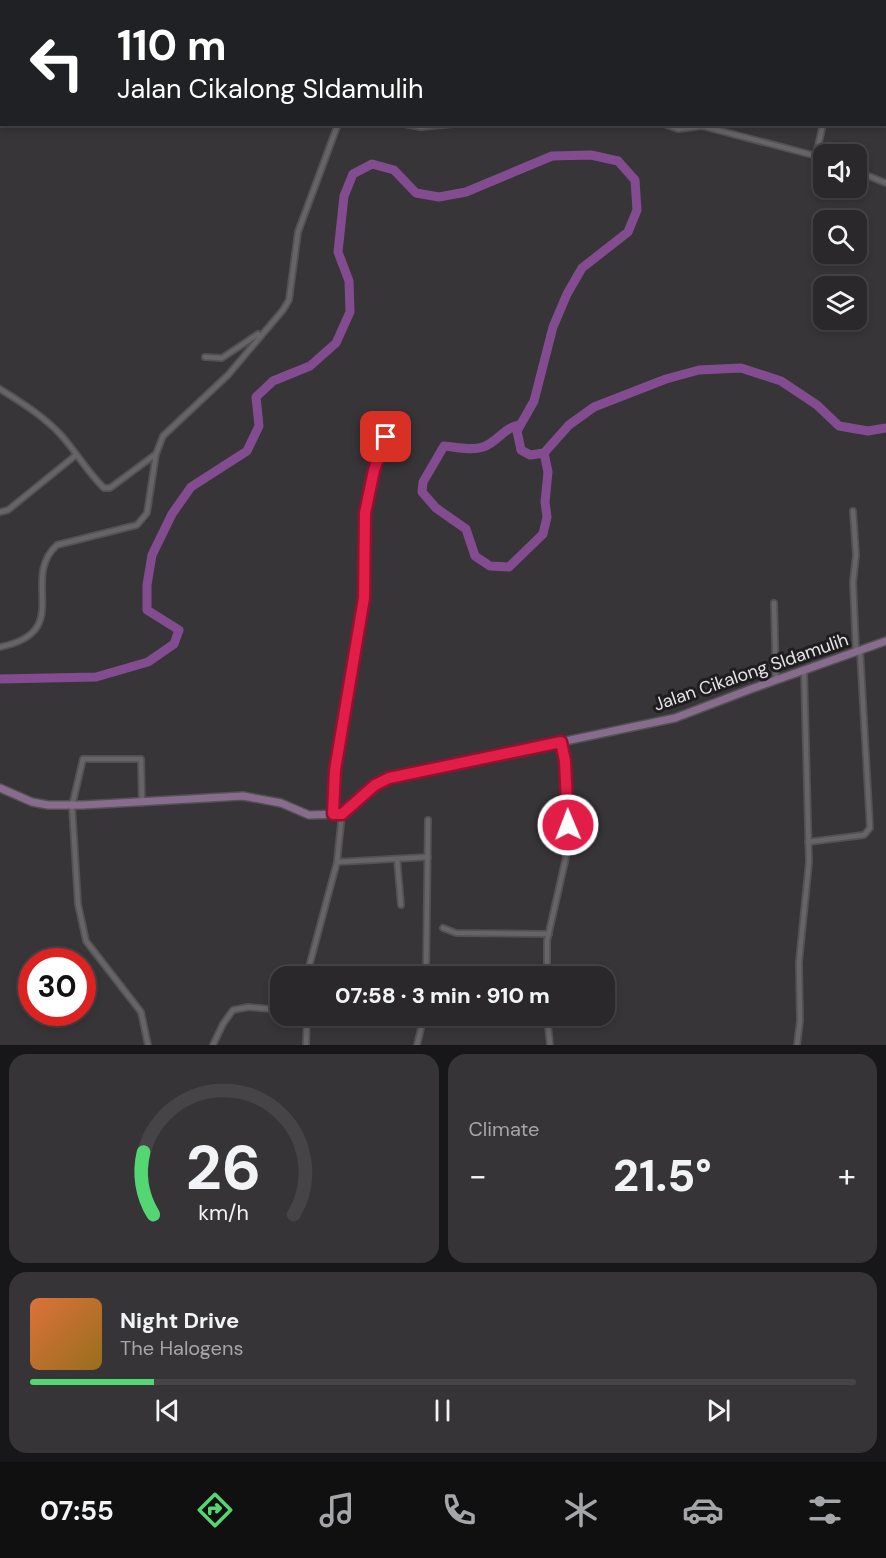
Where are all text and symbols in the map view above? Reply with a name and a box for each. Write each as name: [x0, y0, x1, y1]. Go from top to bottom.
text: 110 m: [117, 18, 227, 73]
icon: left: [18, 24, 96, 102]
text: Jalan Cikalong SIdamulih: [117, 71, 424, 106]
map controls: [813, 144, 867, 330]
button: sound: [813, 144, 867, 198]
button: search: [813, 210, 867, 264]
button: layers: [813, 276, 867, 330]
pin: [360, 411, 411, 462]
icon: arrive: [369, 420, 402, 453]
street label: Jalan Cikalong SIdamulih: [650, 627, 852, 717]
position arrow: [536, 793, 600, 857]
speed limit sign: 30: [18, 948, 96, 1026]
text: 07:58 · 3 min · 910 m: [335, 981, 550, 1010]
text: Climate: [469, 1116, 539, 1142]
text: 26: [186, 1127, 262, 1208]
text: 21.5°: [613, 1146, 712, 1205]
text: −: [469, 1154, 487, 1197]
text: +: [838, 1154, 856, 1197]
text: km/h: [198, 1200, 249, 1228]
text: Night Drive: [120, 1306, 239, 1335]
text: The Halogens: [120, 1335, 243, 1361]
icon: previous: [151, 1394, 184, 1427]
icon: pause: [426, 1394, 459, 1427]
icon: next: [702, 1394, 735, 1427]
icon: directions: [194, 1489, 236, 1531]
icon: music: [316, 1489, 358, 1531]
icon: phone: [438, 1489, 480, 1531]
icon: climate: [560, 1489, 602, 1531]
icon: car: [682, 1489, 724, 1531]
icon: filters: [804, 1489, 846, 1531]
text: 07:55: [40, 1493, 114, 1528]

